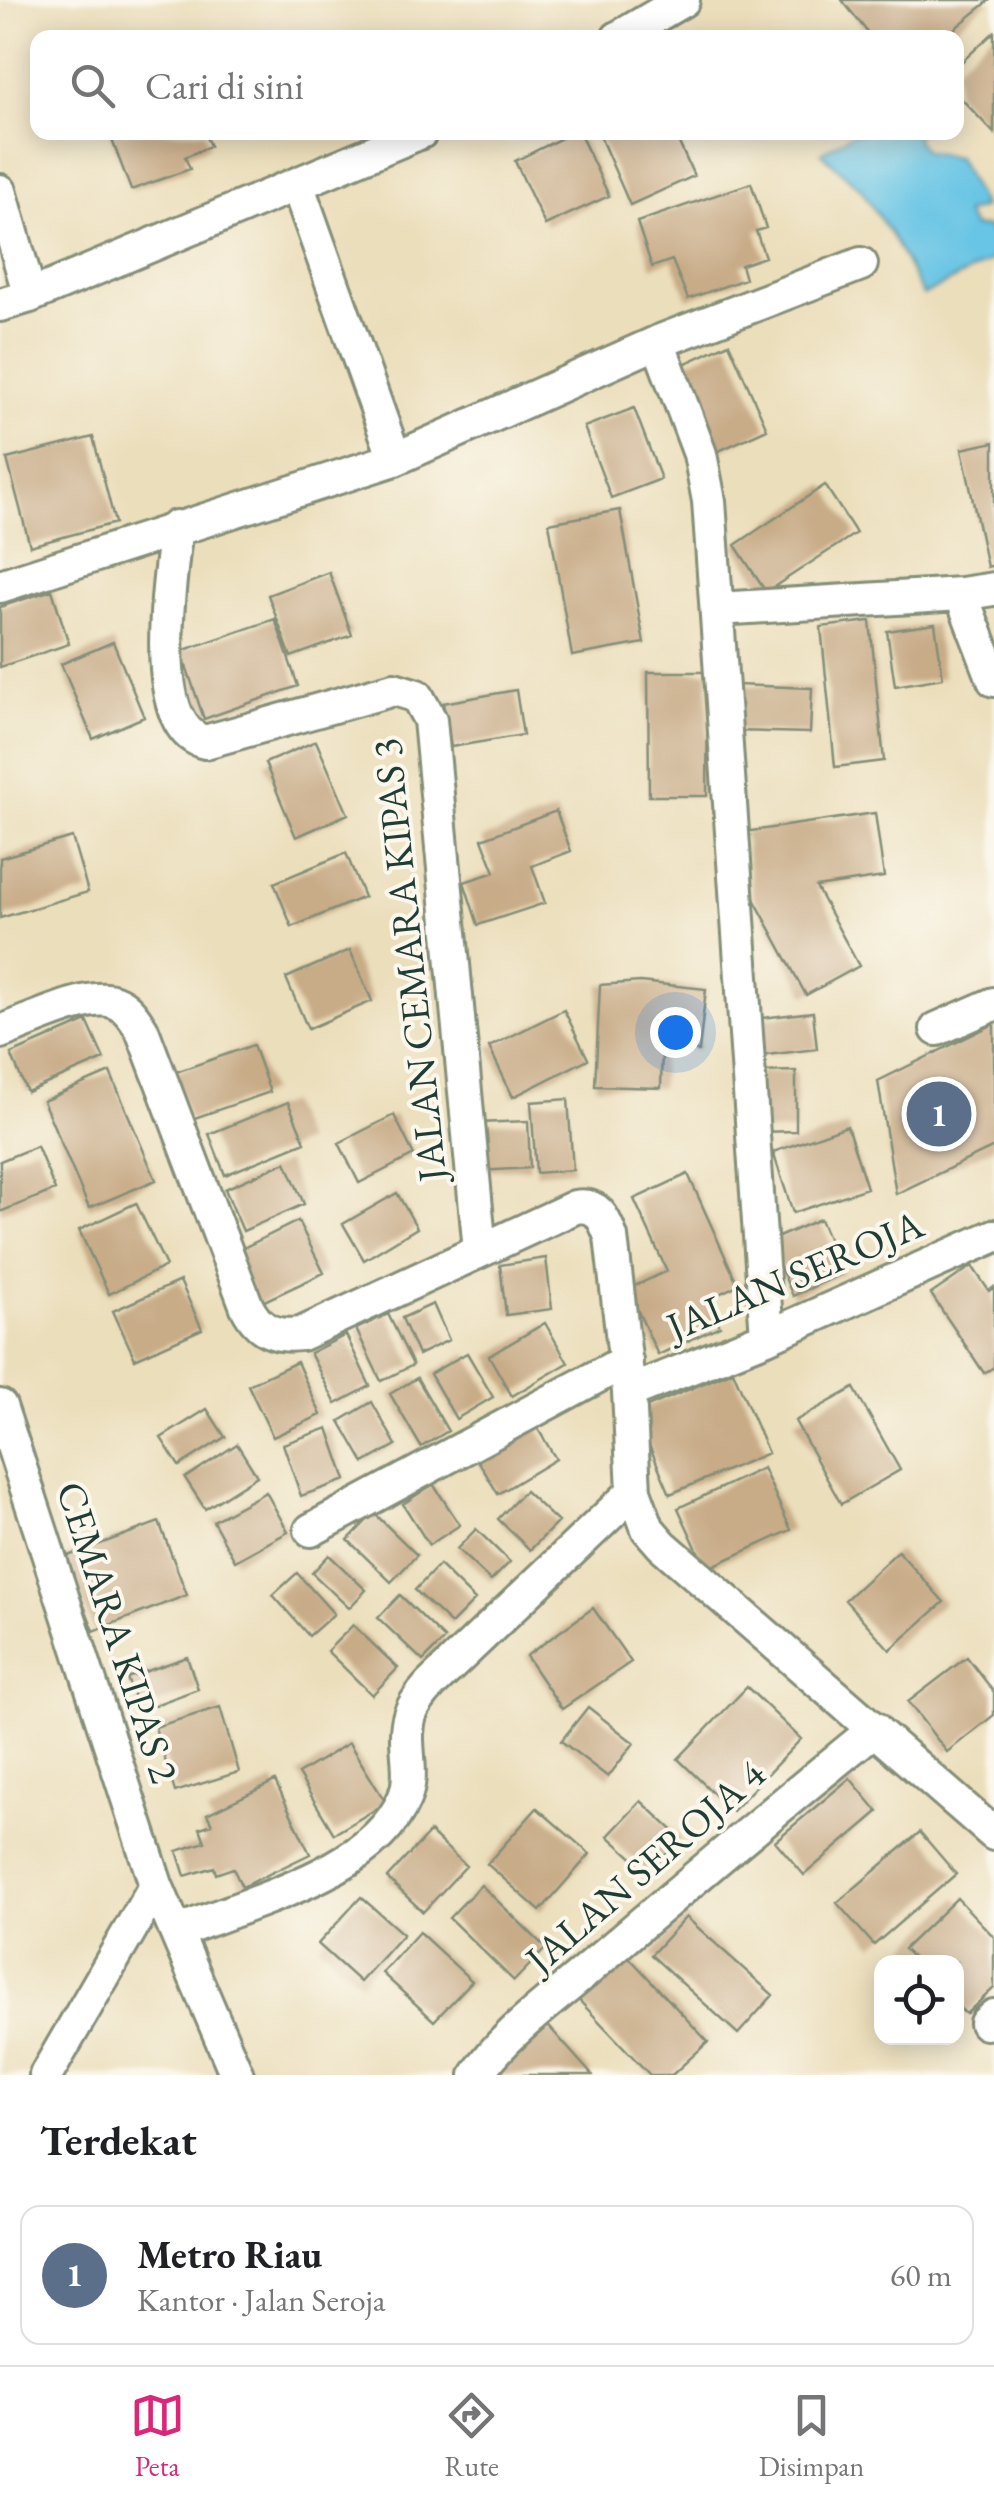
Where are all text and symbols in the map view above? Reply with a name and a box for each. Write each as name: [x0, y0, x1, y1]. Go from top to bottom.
search box: [30, 30, 964, 140]
icon: search: [65, 58, 120, 113]
text: Cari di sini: [145, 61, 304, 110]
street label: JALAN CEMARA KIPAS 3: [360, 736, 458, 1187]
your location: [650, 1007, 701, 1058]
pin: 1: [906, 1076, 972, 1152]
street label: JALAN SEROJA: [656, 1198, 931, 1354]
street label: CEMARA KIPAS 2: [45, 1475, 191, 1789]
street label: JALAN SEROJA 4: [512, 1747, 776, 1986]
map controls: [874, 1955, 964, 2045]
button: locate: [874, 1955, 964, 2045]
text: Terdekat: [40, 2113, 197, 2168]
text: Metro Riau: [137, 2230, 322, 2279]
text: 1: [66, 2254, 83, 2296]
text: 60 m: [890, 2254, 952, 2296]
text: Kantor · Jalan Seroja: [137, 2279, 386, 2321]
tab: Peta: [130, 2388, 185, 2484]
tab: Rute: [444, 2388, 499, 2484]
tab: Disimpan: [759, 2388, 864, 2484]

